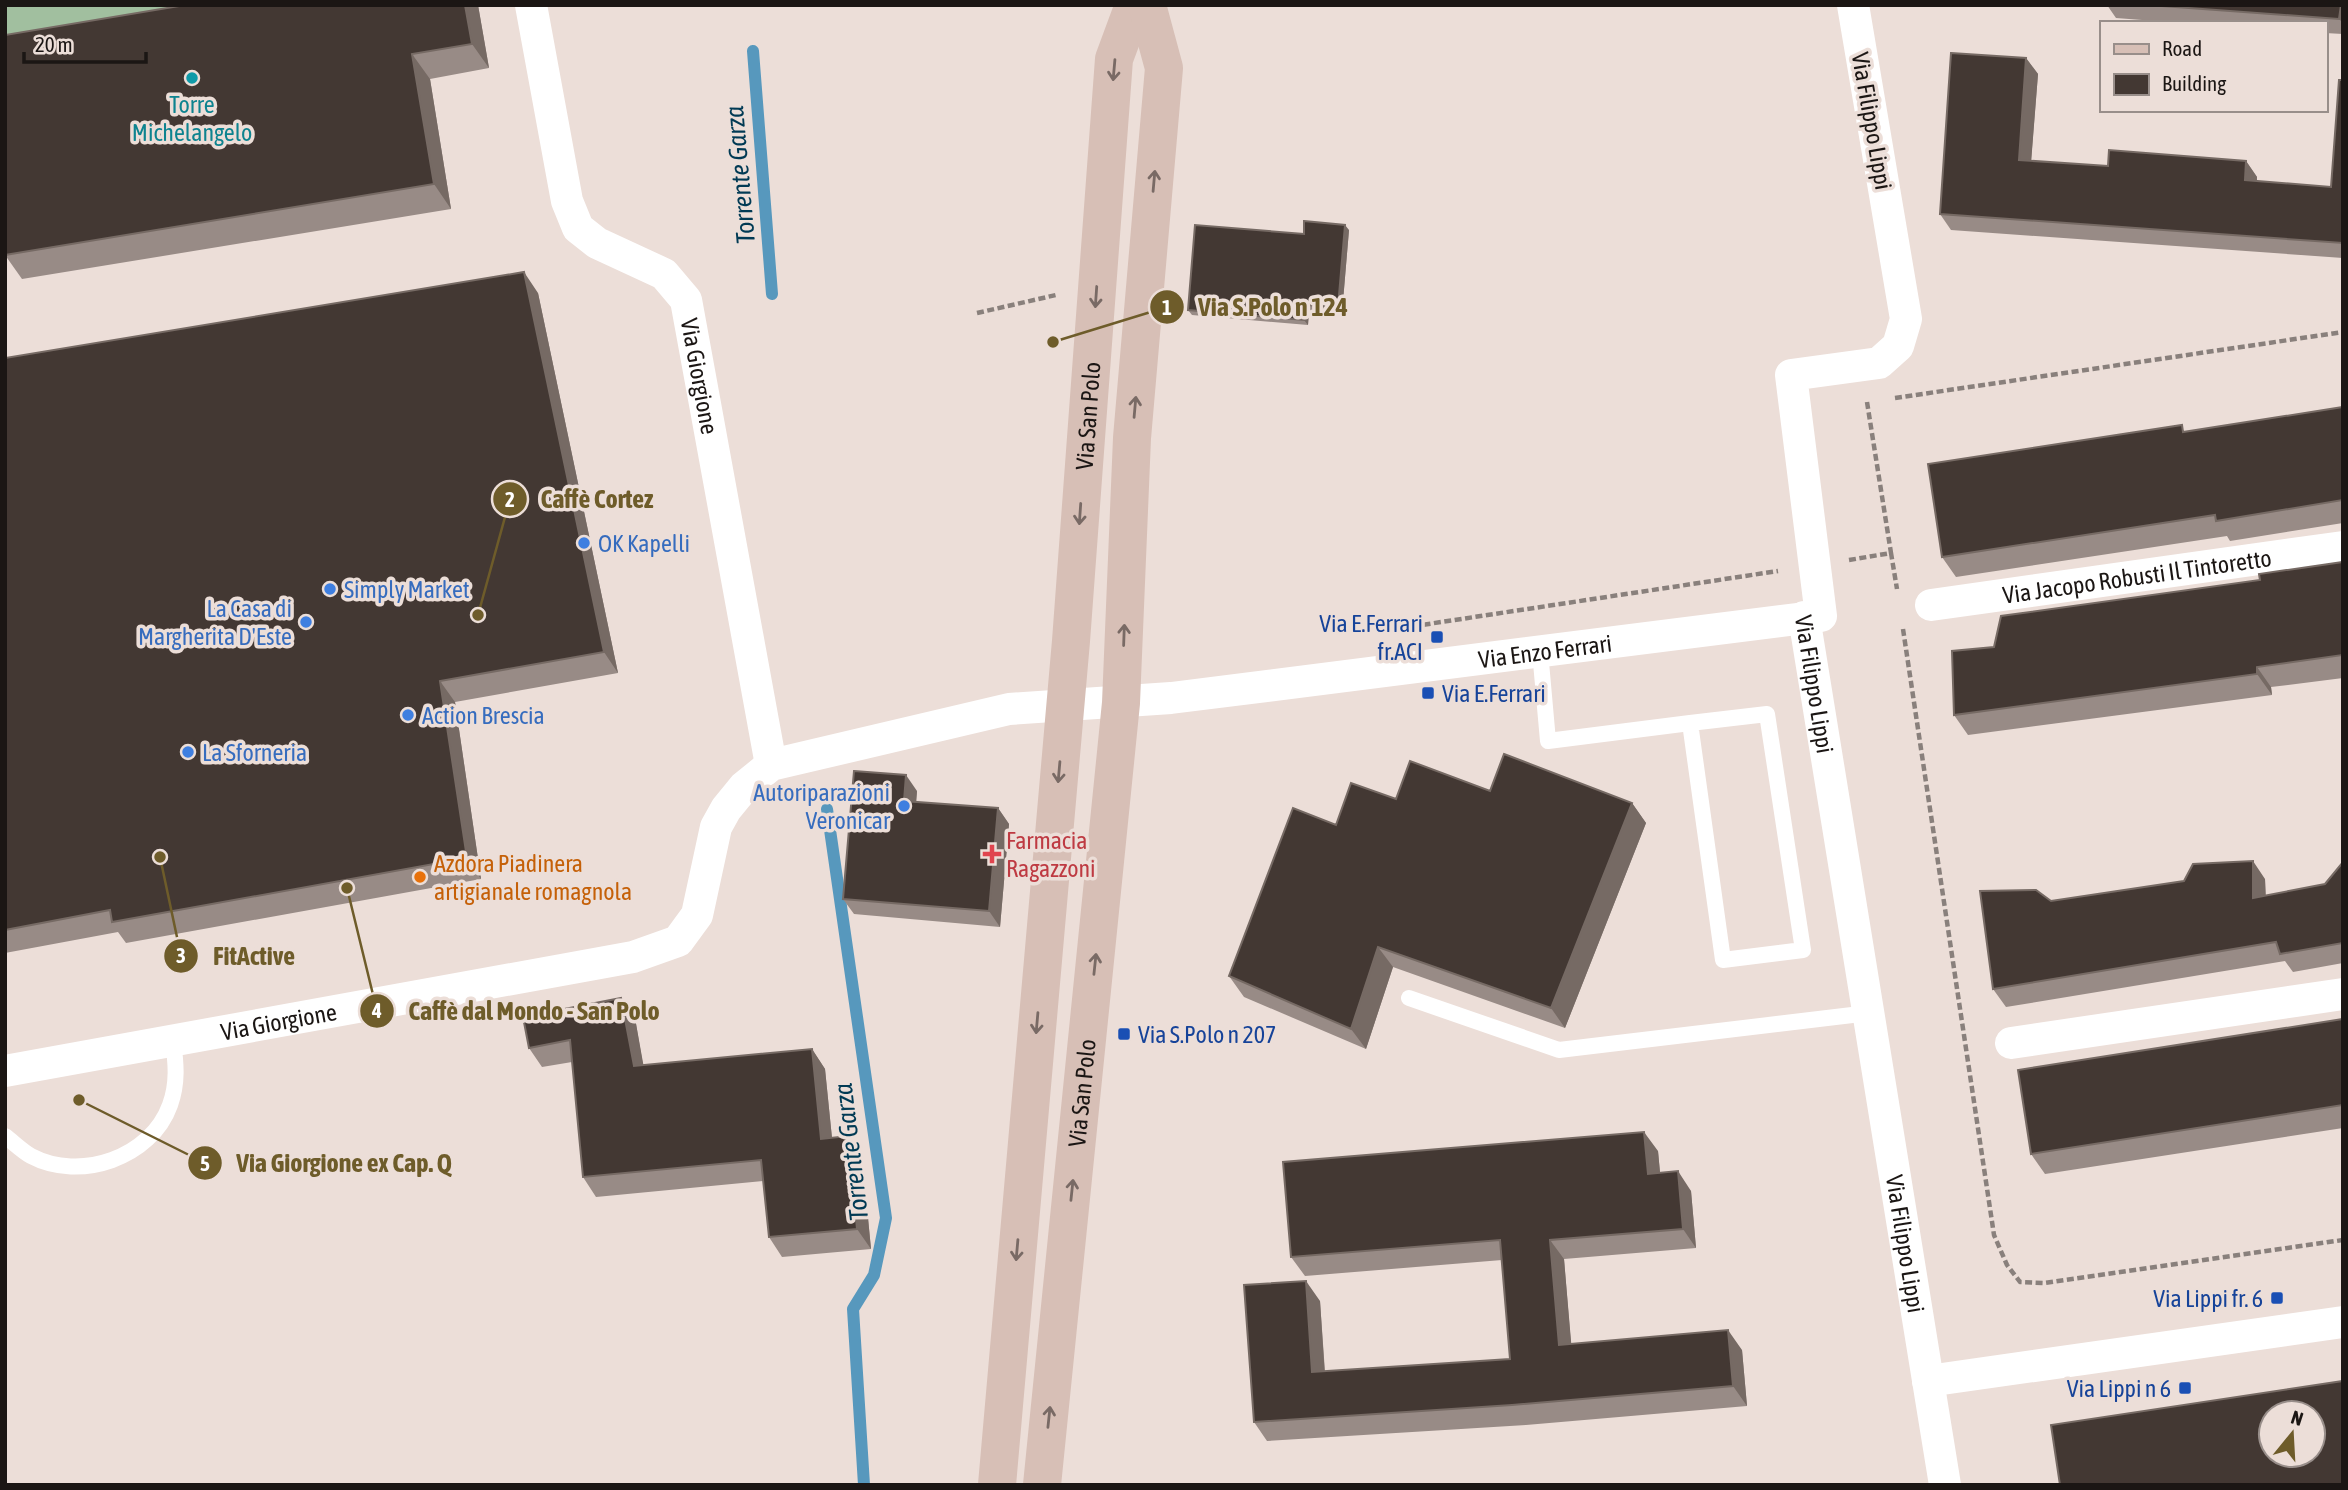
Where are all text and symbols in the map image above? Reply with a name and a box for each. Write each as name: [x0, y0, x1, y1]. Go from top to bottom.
scale bar: [24, 21, 147, 65]
legend: [2100, 21, 2327, 112]
text: 20 m: [35, 32, 73, 56]
text: Road: [2162, 36, 2202, 60]
street label: Via Filippo Lippi: [1847, 50, 1897, 192]
one-way arrow: [1107, 58, 1120, 81]
marker: Torre Michelangelo: [184, 70, 200, 86]
text: Building: [2162, 71, 2226, 95]
place label: Torre Michelangelo: [132, 91, 252, 146]
water label: Torrente Garza: [719, 105, 761, 245]
one-way arrow: [1148, 170, 1161, 192]
callout: Via S.Polo n 124: [1149, 284, 1362, 331]
one-way arrow: [1089, 285, 1102, 307]
text: Via S.Polo n 124: [1197, 292, 1348, 322]
text: 1: [1162, 295, 1172, 319]
street label: Via Giorgione: [676, 316, 724, 436]
street label: Via San Polo: [1070, 361, 1105, 471]
one-way arrow: [1129, 397, 1142, 419]
callout: Caffè Cortez: [492, 476, 668, 523]
text: Caffè Cortez: [541, 484, 654, 514]
text: 2: [505, 487, 515, 511]
one-way arrow: [1073, 502, 1086, 524]
place label: OK Kapelli: [598, 530, 690, 557]
marker: OK Kapelli: [576, 535, 592, 551]
street label: Via Jacopo Robusti Il Tintoretto: [2001, 544, 2273, 608]
place label: Simply Market: [344, 576, 470, 603]
marker: Simply Market: [322, 581, 338, 597]
place label: La Casa di Margherita D'Este: [138, 595, 292, 650]
place label: Via E.Ferrari fr.ACI: [1319, 610, 1423, 665]
street label: Via Filippo Lippi: [1790, 613, 1839, 755]
marker: La Casa di Margherita D'Este: [298, 614, 314, 630]
one-way arrow: [1117, 623, 1130, 646]
marker: Via E.Ferrari fr.ACI: [1429, 629, 1445, 645]
street label: Via Enzo Ferrari: [1477, 629, 1613, 673]
place label: Via E.Ferrari: [1442, 680, 1546, 707]
marker: Via E.Ferrari: [1420, 685, 1436, 701]
place label: Action Brescia: [422, 702, 545, 729]
marker: Action Brescia: [400, 707, 416, 723]
place label: La Sforneria: [202, 739, 307, 766]
marker: La Sforneria: [180, 744, 196, 760]
one-way arrow: [1052, 760, 1065, 783]
place label: Autoriparazioni Veronicar: [753, 779, 891, 834]
marker: Autoriparazioni Veronicar: [896, 798, 912, 814]
place label: Farmacia Ragazzoni: [1006, 827, 1096, 882]
marker: Farmacia Ragazzoni: [984, 846, 1000, 862]
place label: Azdora Piadinera artigianale romagnola: [434, 850, 632, 905]
marker: Azdora Piadinera artigianale romagnola: [412, 869, 428, 885]
callout: FitActive: [164, 932, 309, 979]
text: FitActive: [213, 941, 295, 971]
text: 3: [176, 943, 186, 967]
one-way arrow: [1088, 953, 1101, 976]
callout: Caffè dal Mondo - San Polo: [359, 988, 673, 1035]
text: Caffè dal Mondo - San Polo: [408, 996, 660, 1026]
street label: Via Giorgione: [218, 998, 339, 1045]
text: 4: [371, 998, 382, 1022]
one-way arrow: [1030, 1011, 1043, 1034]
place label: Via S.Polo n 207: [1138, 1021, 1276, 1048]
marker: Via S.Polo n 207: [1116, 1026, 1132, 1042]
street label: Via San Polo: [1063, 1038, 1100, 1148]
water label: Torrente Garza: [828, 1082, 874, 1222]
callout: Via Giorgione ex Cap. Q: [187, 1140, 466, 1187]
text: Via Giorgione ex Cap. Q: [235, 1148, 452, 1178]
text: 5: [200, 1151, 210, 1175]
street label: Via Filippo Lippi: [1881, 1173, 1930, 1315]
one-way arrow: [1066, 1180, 1079, 1202]
one-way arrow: [1010, 1238, 1023, 1260]
place label: Via Lippi fr. 6: [2153, 1285, 2263, 1312]
marker: Via Lippi fr. 6: [2269, 1290, 2285, 1306]
place label: Via Lippi n 6: [2067, 1375, 2171, 1402]
marker: Via Lippi n 6: [2177, 1380, 2193, 1396]
north arrow: [2257, 1399, 2327, 1469]
one-way arrow: [1043, 1406, 1056, 1429]
text: N: [2289, 1406, 2306, 1430]

